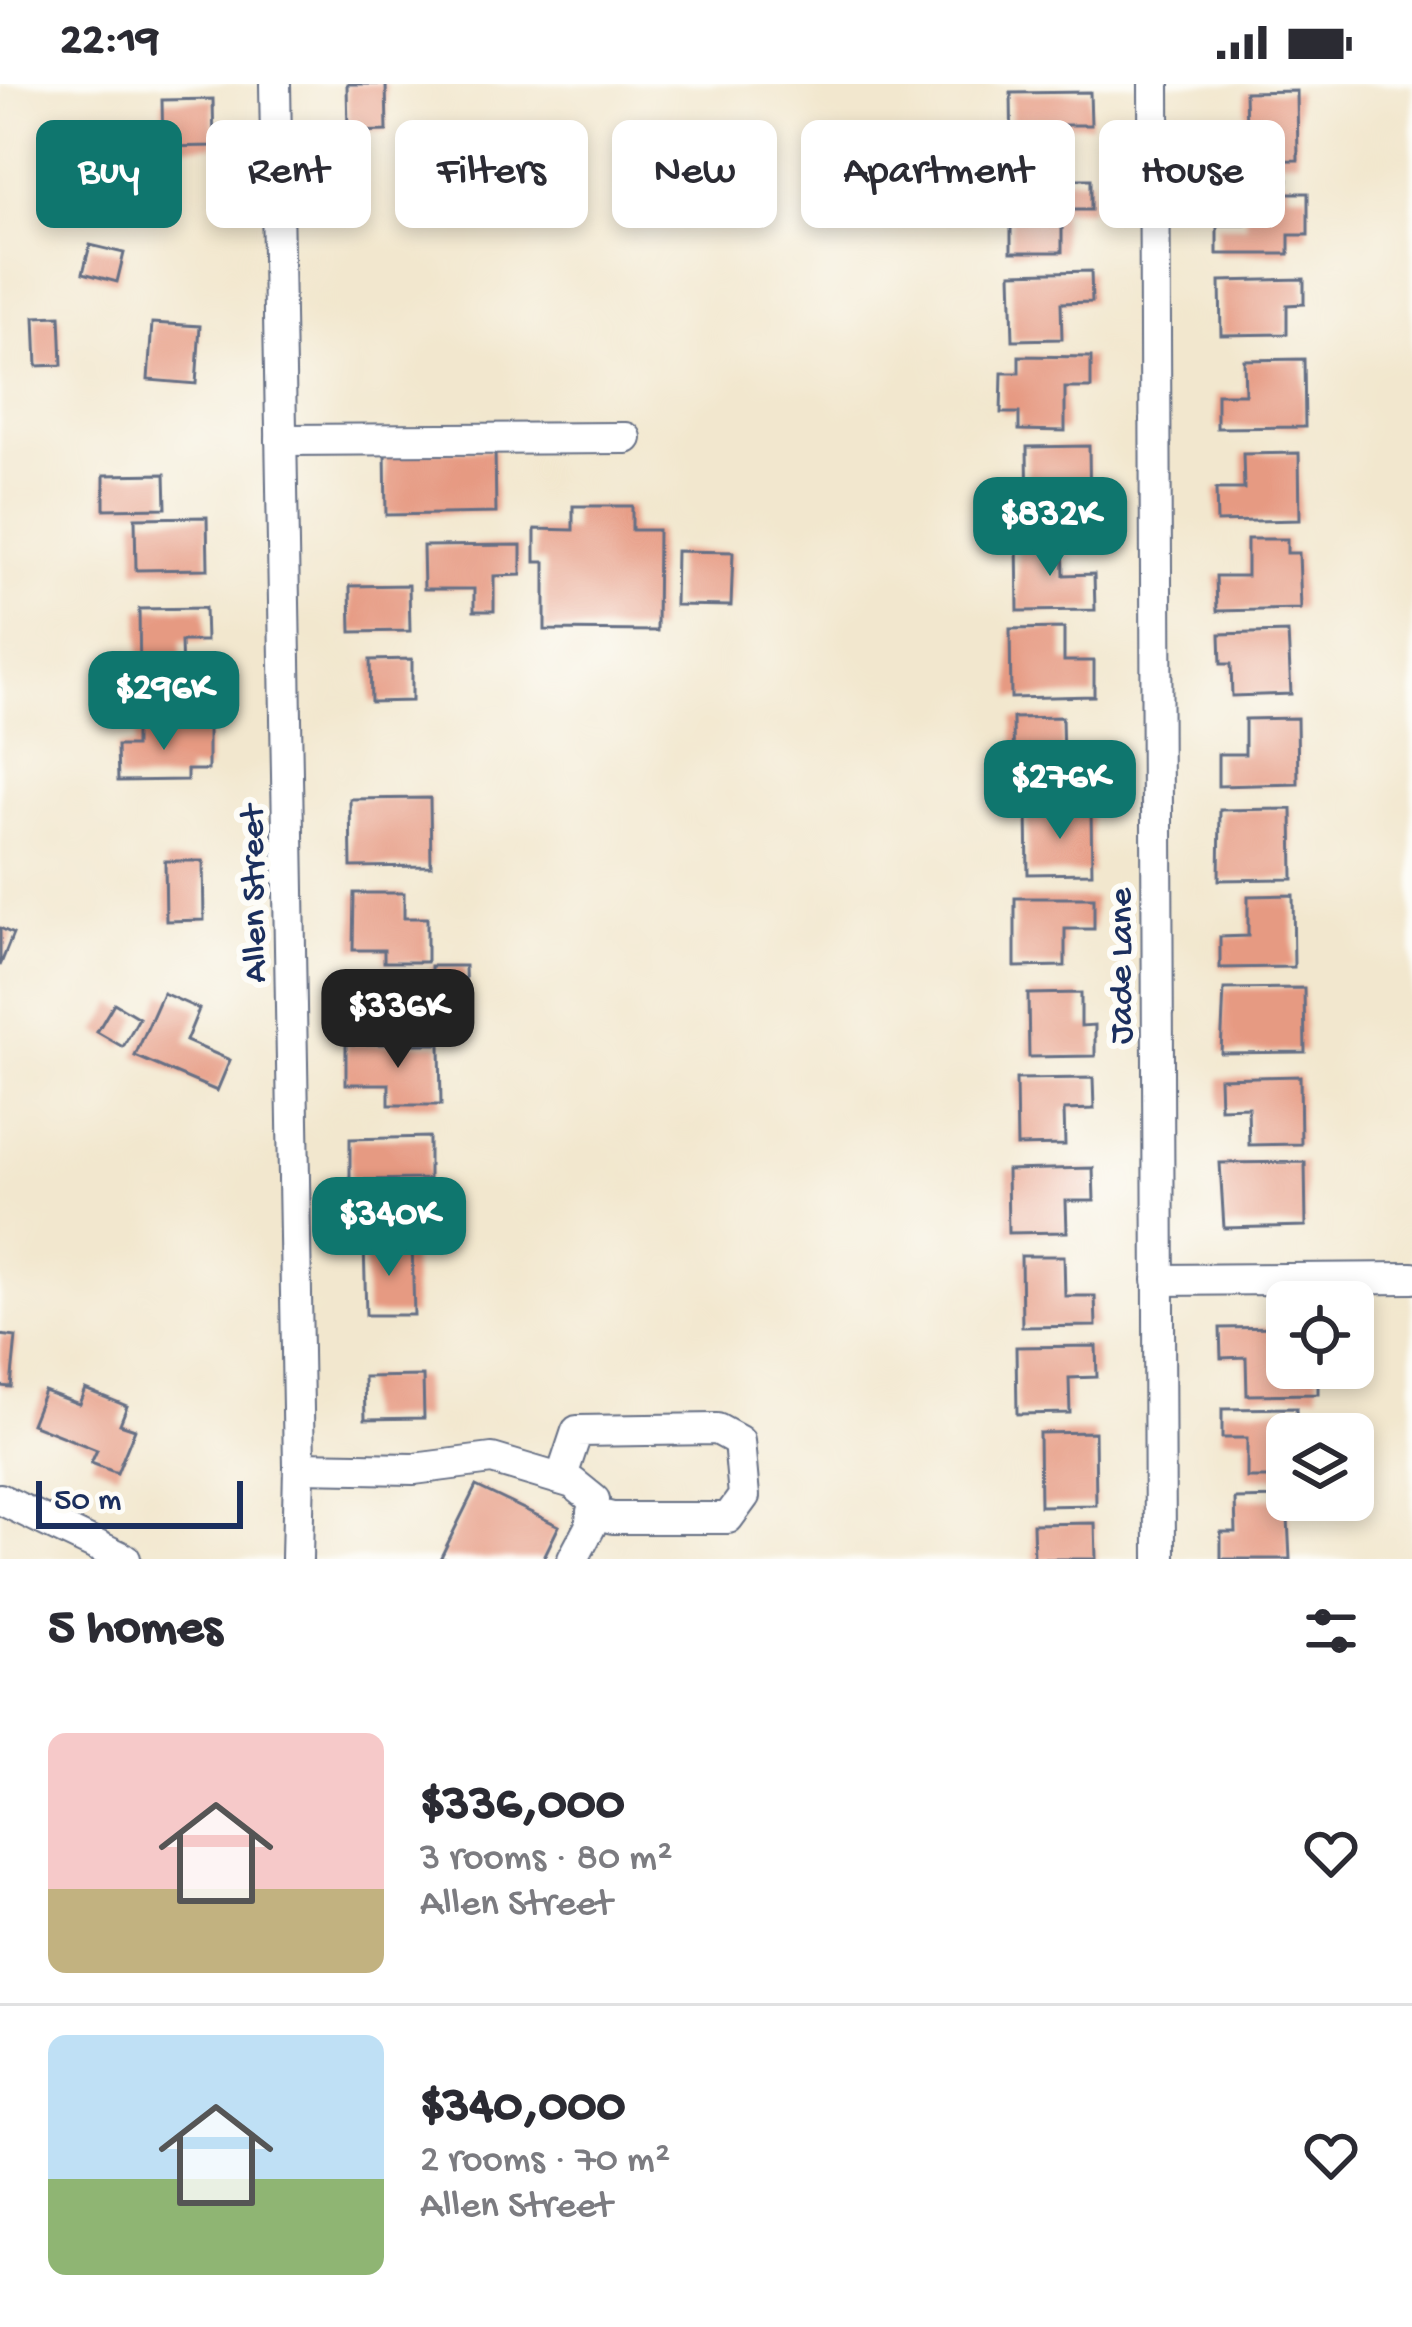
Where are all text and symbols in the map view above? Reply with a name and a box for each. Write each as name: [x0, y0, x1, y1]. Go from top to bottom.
text: 22:19: [60, 16, 159, 69]
chip: Buy: [36, 120, 182, 228]
chip: Rent: [206, 120, 371, 228]
chip: Filters: [395, 120, 588, 228]
chip: New: [612, 120, 777, 228]
chip: Apartment: [801, 120, 1075, 228]
chip: House: [1099, 120, 1285, 228]
pin: $832K: [966, 477, 1134, 579]
text: $832K: [1000, 493, 1100, 539]
pin: $296K: [80, 651, 248, 753]
text: $296K: [115, 667, 213, 713]
pin: $276K: [976, 740, 1144, 842]
text: $276K: [1011, 756, 1109, 802]
street label: Allen Street: [233, 802, 280, 983]
street label: Jade Lane: [1102, 888, 1145, 1044]
pin: $336K: [314, 969, 482, 1071]
text: $336K: [348, 985, 448, 1031]
pin: $340K: [305, 1177, 473, 1279]
text: $340K: [339, 1193, 439, 1239]
map controls: [1266, 1281, 1374, 1521]
button: locate: [1266, 1281, 1374, 1389]
button: layers: [1266, 1413, 1374, 1521]
scale bar: [36, 1475, 243, 1528]
text: 50 m: [54, 1483, 121, 1521]
icon: filters: [1298, 1598, 1364, 1664]
text: 5 homes: [48, 1601, 222, 1661]
text: $336,000: [420, 1777, 625, 1837]
icon: home: [144, 1781, 288, 1925]
icon: heart: [1298, 1820, 1364, 1886]
text: 3 rooms · 80 m²: [420, 1837, 672, 1883]
text: Allen Street: [420, 1883, 612, 1929]
text: $340,000: [420, 2079, 625, 2139]
icon: home: [144, 2083, 288, 2227]
icon: heart: [1298, 2122, 1364, 2188]
text: 2 rooms · 70 m²: [420, 2139, 670, 2185]
text: Allen Street: [420, 2185, 612, 2231]

